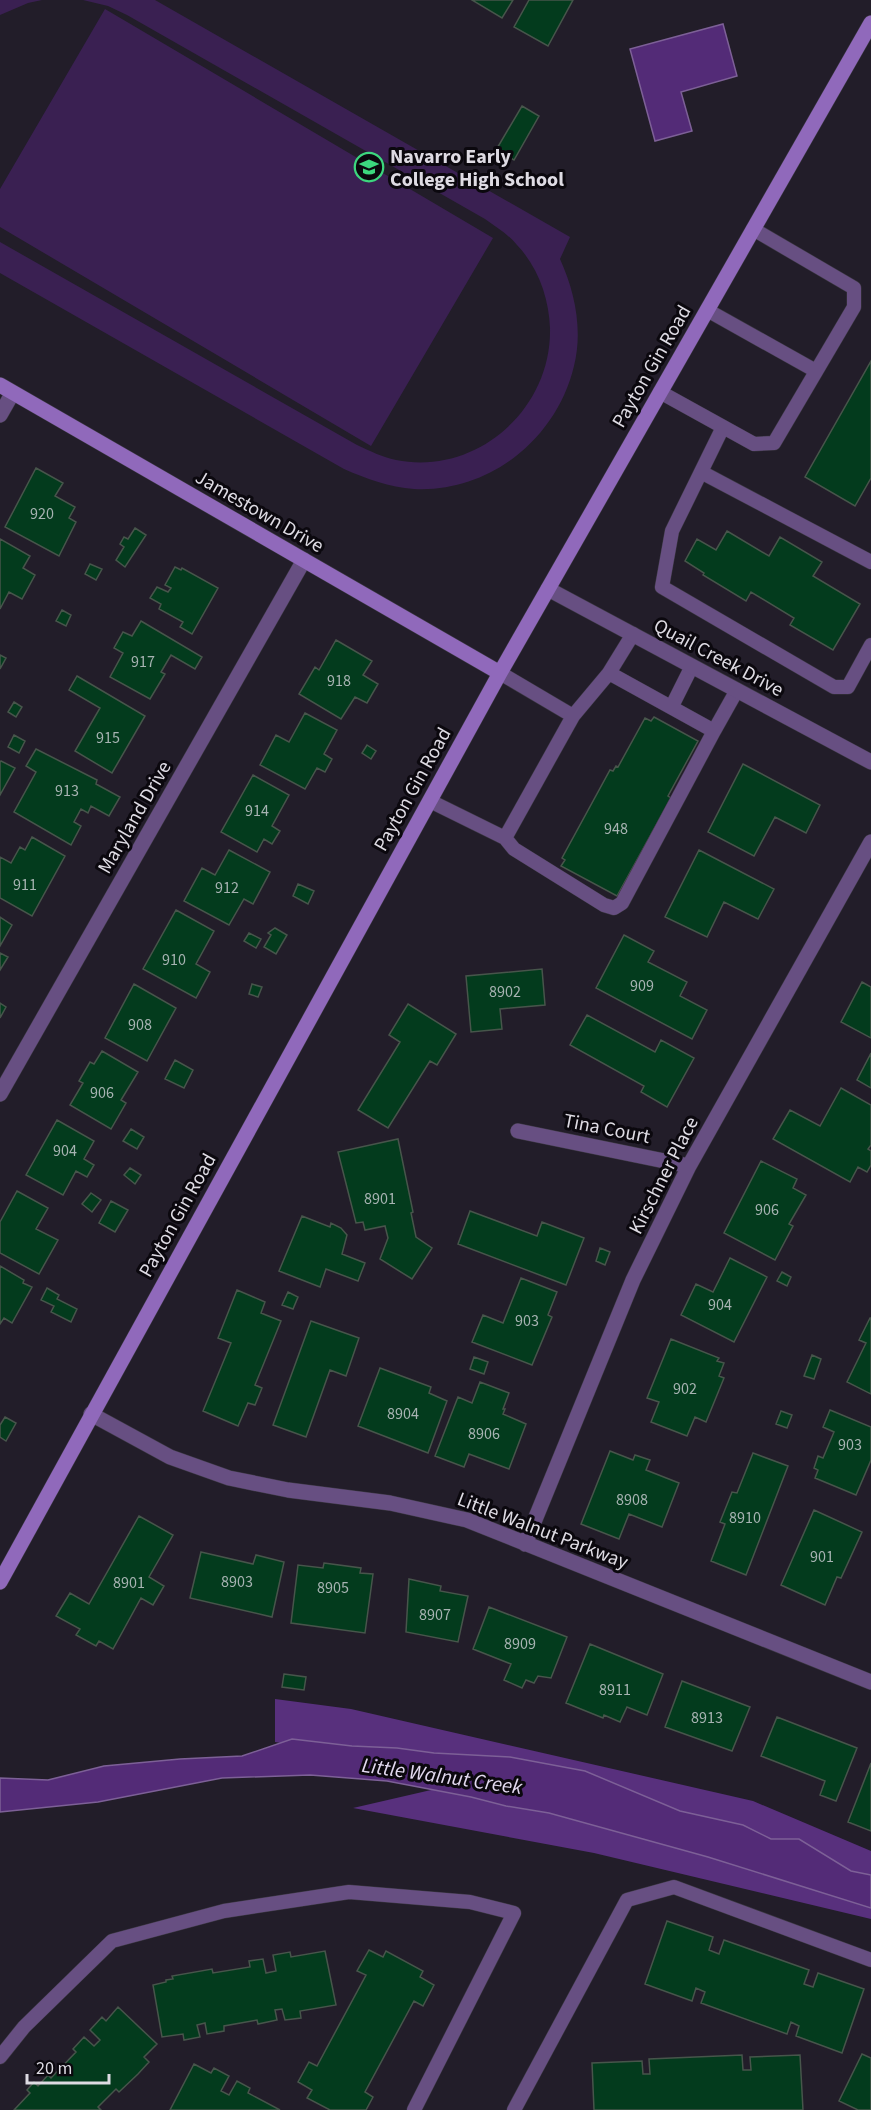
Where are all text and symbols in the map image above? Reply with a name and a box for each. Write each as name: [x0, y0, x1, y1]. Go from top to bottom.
place label: Navarro Early College High School: [390, 143, 564, 194]
school or university icon: Navarro Early College High School: [353, 151, 385, 183]
street label: Payton Gin Road: [605, 300, 698, 433]
street label: Jamestown Drive: [190, 464, 329, 560]
house number: 920: [30, 503, 54, 525]
street label: Quail Creek Drive: [649, 612, 789, 704]
house number: 917: [131, 651, 155, 673]
house number: 918: [327, 670, 351, 692]
street label: Payton Gin Road: [367, 723, 458, 856]
house number: 915: [96, 727, 120, 749]
street label: Maryland Drive: [91, 756, 179, 879]
house number: 913: [55, 780, 79, 802]
house number: 914: [245, 800, 269, 822]
house number: 948: [604, 818, 628, 840]
house number: 911: [13, 874, 37, 896]
house number: 912: [215, 877, 239, 899]
house number: 910: [162, 949, 186, 971]
house number: 909: [630, 975, 654, 997]
house number: 8902: [489, 981, 521, 1003]
house number: 908: [128, 1014, 152, 1036]
house number: 906: [90, 1082, 114, 1104]
street label: Tina Court: [561, 1107, 653, 1151]
street label: Kirschner Place: [622, 1112, 706, 1239]
house number: 904: [53, 1140, 77, 1162]
street label: Payton Gin Road: [132, 1149, 223, 1282]
house number: 8901: [364, 1188, 396, 1210]
house number: 906: [755, 1199, 779, 1221]
house number: 904: [708, 1294, 732, 1316]
house number: 903: [515, 1310, 539, 1332]
house number: 902: [673, 1378, 697, 1400]
house number: 8904: [387, 1403, 419, 1425]
house number: 8906: [468, 1423, 500, 1445]
house number: 903: [838, 1434, 862, 1456]
street label: Little Walnut Parkway: [453, 1485, 633, 1577]
house number: 8908: [616, 1489, 648, 1511]
house number: 8910: [729, 1507, 761, 1529]
house number: 901: [810, 1546, 834, 1568]
house number: 8903: [221, 1571, 253, 1593]
house number: 8901: [113, 1572, 145, 1594]
house number: 8905: [317, 1577, 349, 1599]
house number: 8907: [419, 1604, 451, 1626]
house number: 8909: [504, 1633, 536, 1655]
house number: 8911: [599, 1679, 631, 1701]
house number: 8913: [691, 1707, 723, 1729]
water label: Little Walnut Creek: [360, 1750, 525, 1802]
scale bar: [27, 2047, 110, 2085]
text: 20 m: [36, 2056, 72, 2081]

